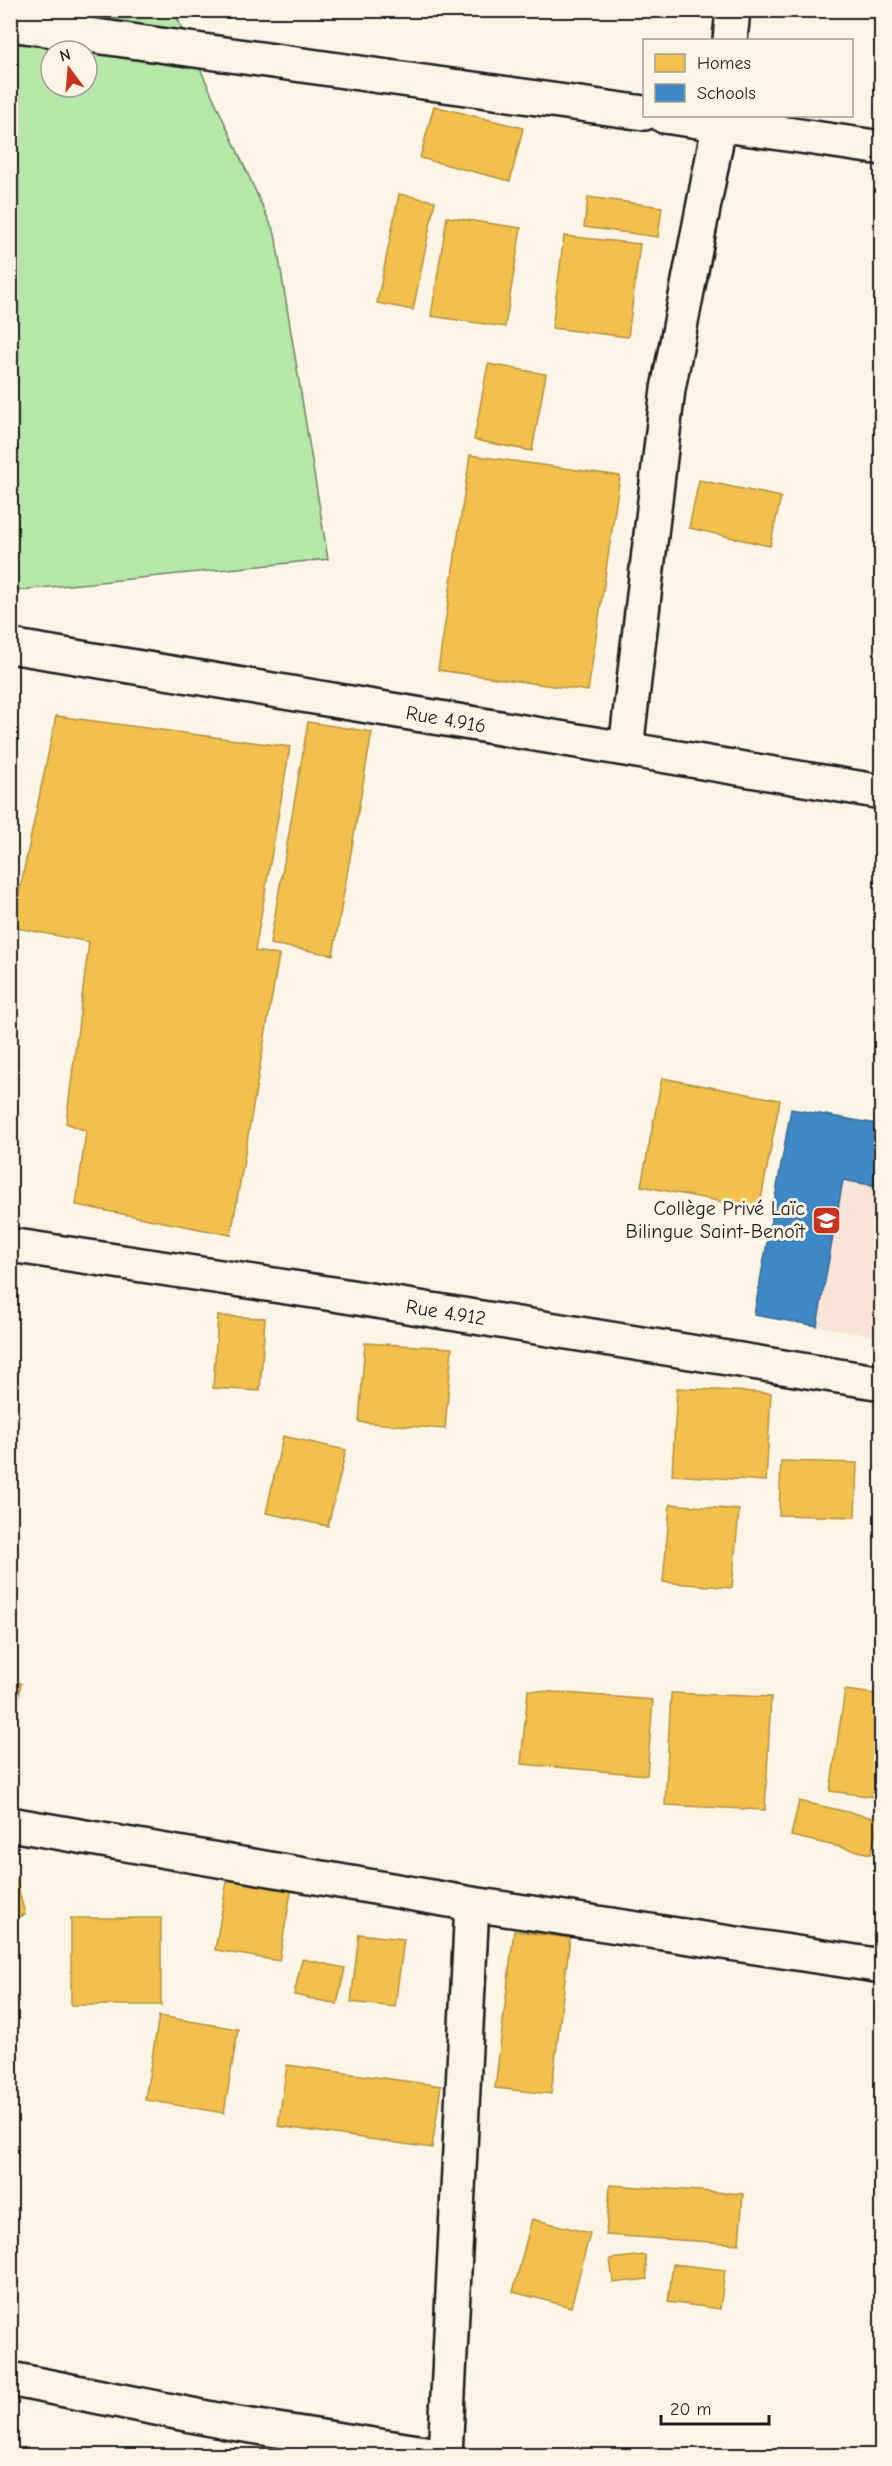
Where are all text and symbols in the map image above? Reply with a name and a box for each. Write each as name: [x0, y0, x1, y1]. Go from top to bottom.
north arrow: [39, 39, 99, 99]
legend: [643, 39, 853, 117]
text: N: [58, 45, 73, 66]
text: Homes: [697, 53, 751, 74]
text: Schools: [697, 83, 756, 104]
street label: Rue 4.916: [404, 701, 488, 738]
place label: Collège Privé Laïc Bilingue Saint-Benoît: [626, 1197, 806, 1243]
school or university icon: Collège Privé Laïc Bilingue Saint-Benoît: [810, 1204, 842, 1236]
street label: Rue 4.912: [404, 1295, 488, 1330]
scale bar: [661, 2388, 769, 2426]
text: 20 m: [670, 2399, 711, 2420]

